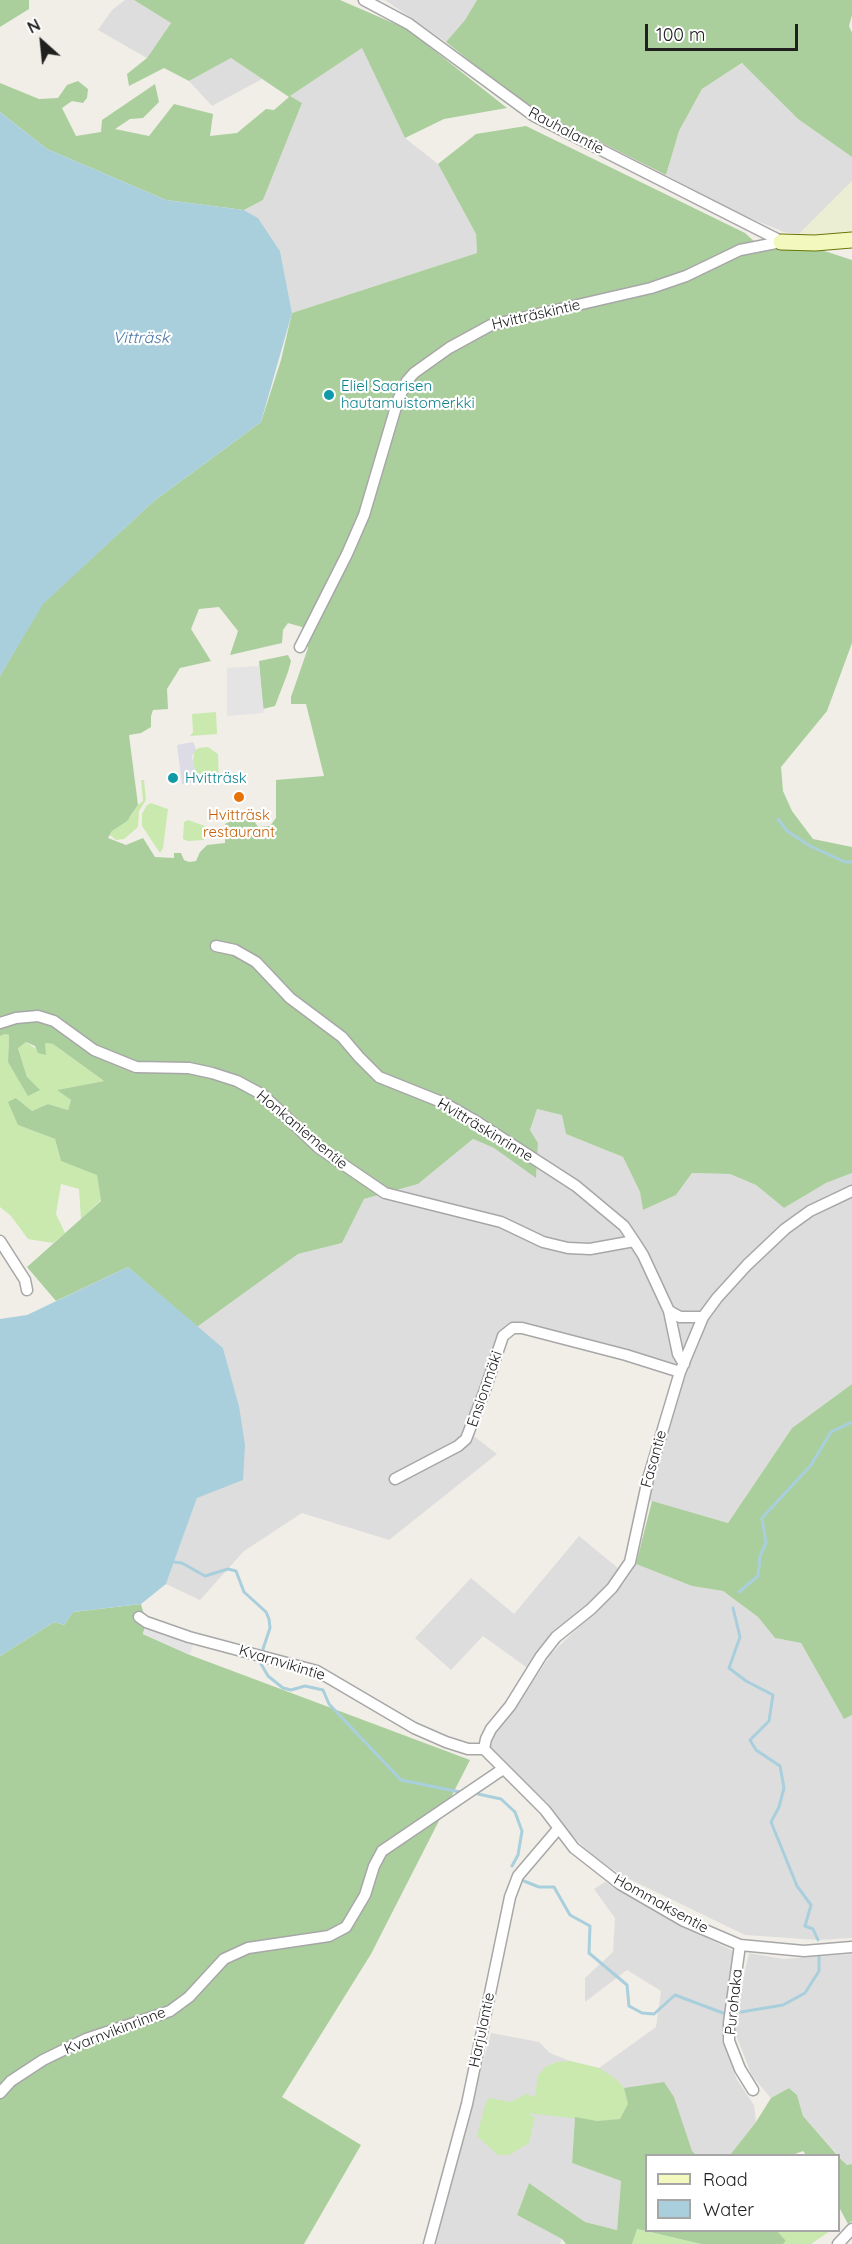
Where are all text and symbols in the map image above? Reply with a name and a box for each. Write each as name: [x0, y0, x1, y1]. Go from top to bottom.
north arrow: [12, 12, 72, 72]
scale bar: [648, 12, 801, 50]
text: N: [24, 14, 44, 38]
text: 100 m: [656, 23, 705, 46]
street label: Rauhalantie: [525, 104, 607, 158]
street label: Hvitträskintie: [490, 296, 582, 334]
water label: Vitträsk: [113, 328, 169, 348]
place label: Eliel Saarisen hautamuistomerkki: [341, 377, 475, 412]
marker: Eliel Saarisen hautamuistomerkki: [322, 388, 336, 402]
place label: Hvitträsk: [185, 769, 247, 787]
marker: Hvitträsk: [166, 771, 180, 785]
marker: Hvitträsk restaurant: [232, 790, 246, 804]
place label: Hvitträsk restaurant: [203, 806, 275, 841]
street label: Honkaniementie: [253, 1087, 351, 1173]
street label: Hvitträskinrinne: [434, 1094, 536, 1166]
street label: Ensionmäki: [464, 1349, 506, 1429]
street label: Fasantie: [637, 1428, 671, 1490]
street label: Kvarnvikintie: [237, 1641, 327, 1685]
street label: Hommaksentie: [611, 1871, 711, 1937]
street label: Purohaka: [722, 1968, 746, 2036]
street label: Harjulantie: [465, 1991, 499, 2069]
street label: Kvarnvikinrinne: [62, 2003, 168, 2059]
legend: [645, 2154, 840, 2232]
text: Road: [703, 2168, 748, 2191]
text: Water: [703, 2198, 754, 2221]

